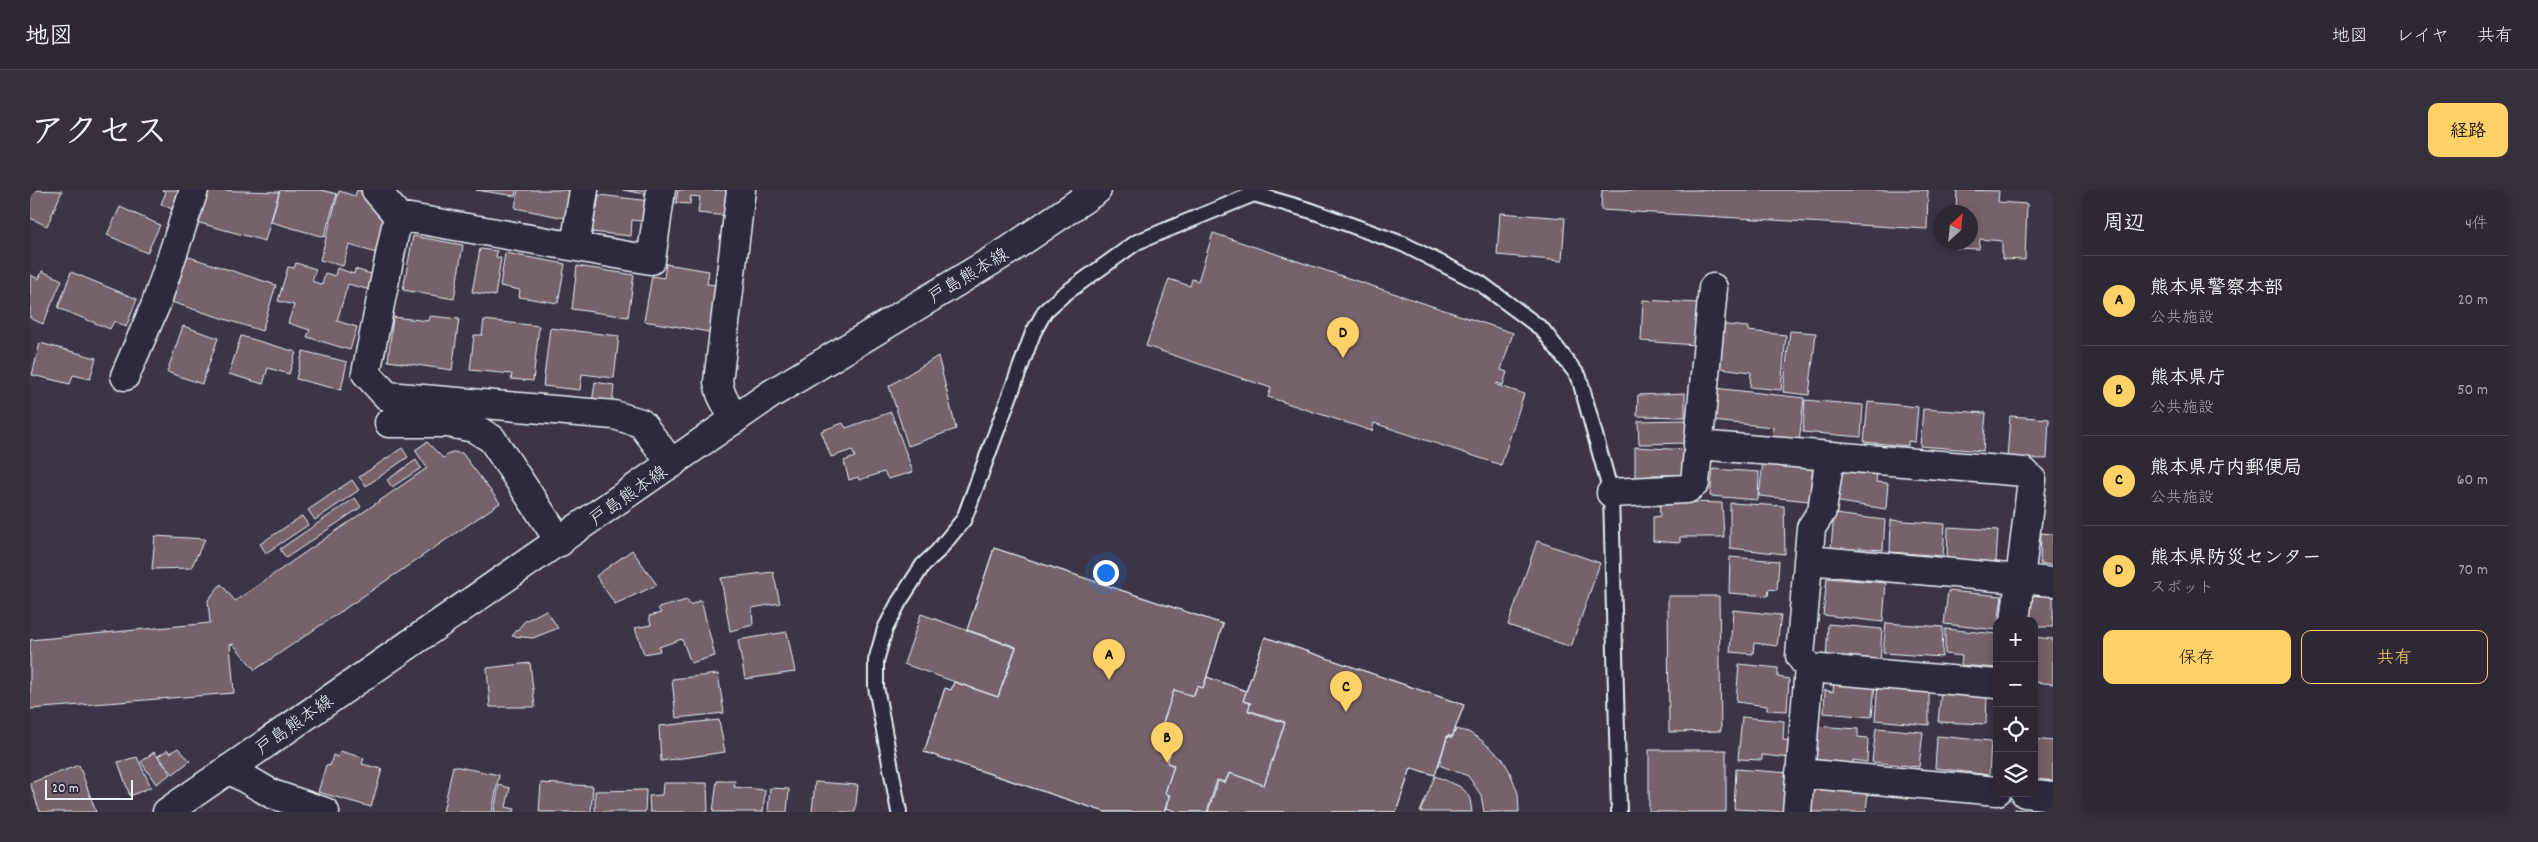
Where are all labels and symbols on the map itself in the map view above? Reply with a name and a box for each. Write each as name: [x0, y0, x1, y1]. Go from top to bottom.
north arrow: [1933, 205, 1978, 250]
street label: 戸島熊本線: [924, 243, 1014, 311]
pin: D: [1327, 317, 1359, 358]
street label: 戸島熊本線: [585, 461, 673, 533]
your location: [1093, 560, 1119, 586]
pin: A: [1093, 639, 1125, 680]
pin: C: [1330, 671, 1362, 712]
street label: 戸島熊本線: [251, 690, 339, 762]
pin: B: [1151, 722, 1183, 763]
scale bar: [45, 777, 132, 800]

